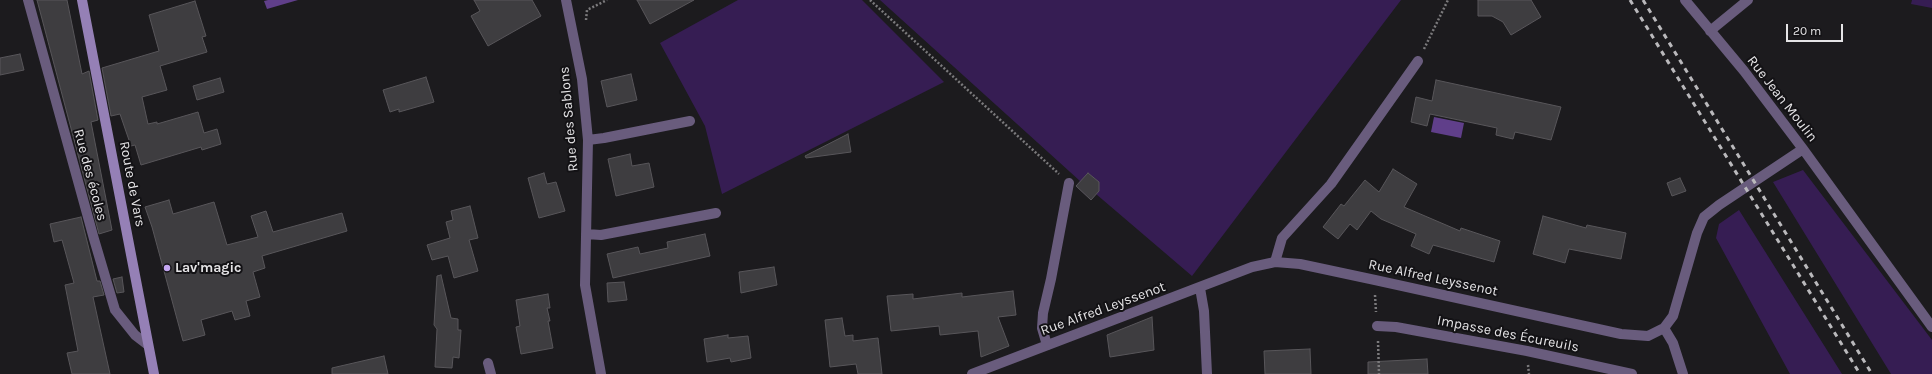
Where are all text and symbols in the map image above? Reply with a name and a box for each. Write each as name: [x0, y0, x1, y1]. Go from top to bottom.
scale bar: [1788, 16, 1845, 42]
text: 20 m: [1793, 24, 1821, 38]
street label: Rue Jean Moulin: [1743, 53, 1821, 145]
street label: Rue des Sablons: [556, 66, 582, 172]
street label: Rue des écoles: [70, 127, 110, 223]
street label: Route de Vars: [115, 140, 149, 228]
street label: Rue Alfred Leyssenot: [1367, 256, 1499, 300]
place label: Lav'magic: [175, 260, 242, 276]
marker: Lav'magic: [162, 263, 172, 273]
street label: Rue Alfred Leyssenot: [1038, 279, 1168, 339]
street label: Impasse des Écureuils: [1436, 312, 1580, 356]

